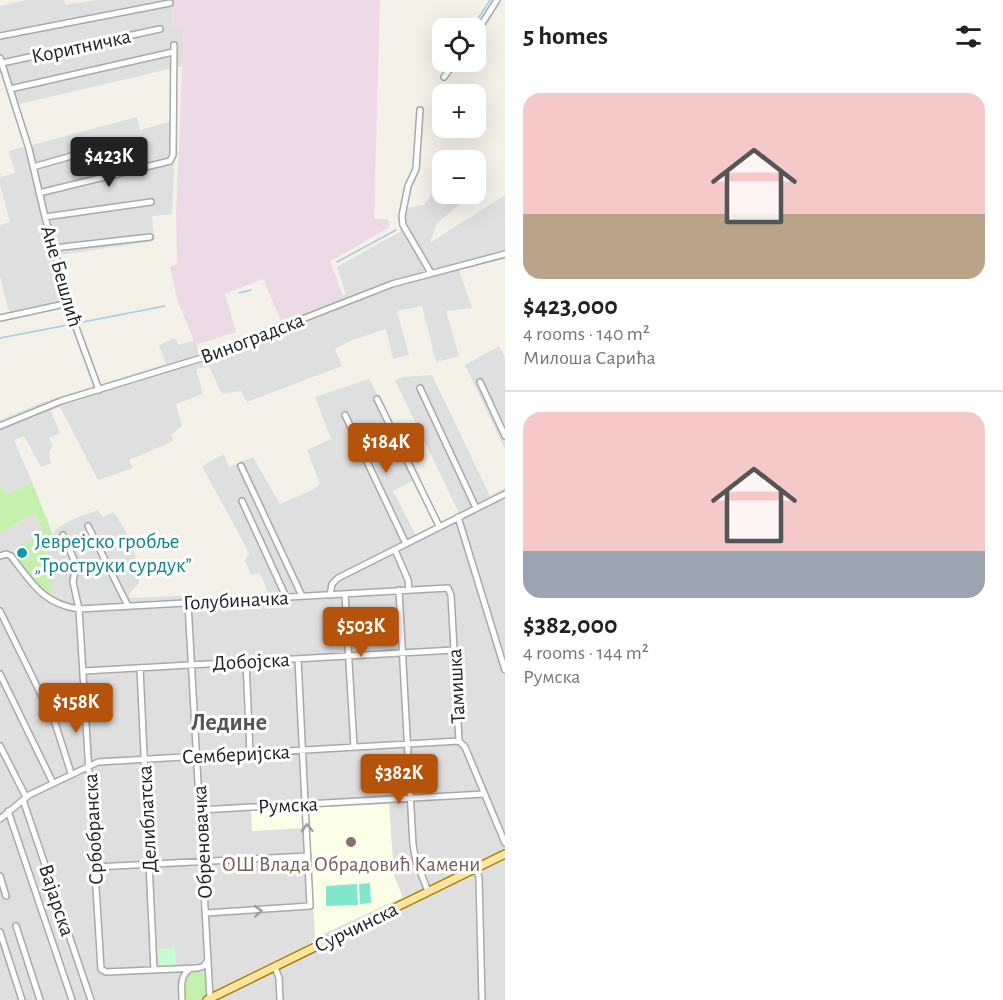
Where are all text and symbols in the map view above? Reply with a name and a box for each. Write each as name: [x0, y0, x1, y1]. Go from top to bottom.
map controls: [432, 18, 486, 204]
button: locate: [432, 18, 486, 72]
icon: filters: [952, 20, 985, 53]
text: 5 homes: [523, 23, 608, 49]
street label: Коритничка: [29, 26, 133, 67]
button: +: [432, 84, 486, 138]
icon: home: [700, 132, 808, 240]
pin: $423K: [67, 137, 151, 188]
text: $423K: [85, 146, 133, 166]
button: −: [432, 150, 486, 204]
street label: Ане Бешлић: [37, 223, 86, 329]
text: $423,000: [523, 293, 618, 319]
street label: Виноградска: [198, 309, 307, 368]
text: 4 rooms · 140 m²: [523, 324, 650, 344]
text: Милоша Сарића: [523, 348, 656, 368]
pin: $184K: [344, 423, 428, 474]
text: $184K: [362, 432, 410, 452]
icon: home: [700, 451, 808, 559]
place label: Јеврејско гробље „Троструки сурдук”: [34, 531, 192, 576]
marker: Јеврејско гробље „Троструки сурдук”: [15, 546, 29, 560]
street label: Голубиначка: [183, 587, 290, 614]
pin: $503K: [319, 607, 403, 658]
text: $382,000: [523, 612, 618, 638]
text: $503K: [337, 616, 385, 636]
text: 4 rooms · 144 m²: [523, 643, 649, 663]
street label: Тамишка: [444, 648, 469, 724]
street label: Добојска: [212, 649, 291, 674]
text: Румска: [523, 667, 580, 687]
pin: $158K: [34, 683, 118, 734]
text: $158K: [53, 692, 99, 712]
district label: Ледине: [191, 711, 267, 735]
street label: Семберијска: [181, 741, 291, 768]
pin: $382K: [357, 754, 441, 805]
text: $382K: [375, 763, 423, 783]
street label: Делиблатска: [134, 764, 161, 873]
street label: Србобранска: [80, 772, 107, 885]
street label: Обреновачка: [189, 784, 216, 899]
street label: Румска: [257, 793, 319, 818]
one-way arrow: [300, 823, 313, 832]
marker: ОШ Влада Обрадовић Камени: [344, 835, 358, 849]
place label: ОШ Влада Обрадовић Камени: [222, 854, 480, 875]
street label: Вајарска: [35, 861, 78, 939]
street label: Сурчинска: [311, 898, 402, 957]
one-way arrow: [253, 904, 262, 917]

